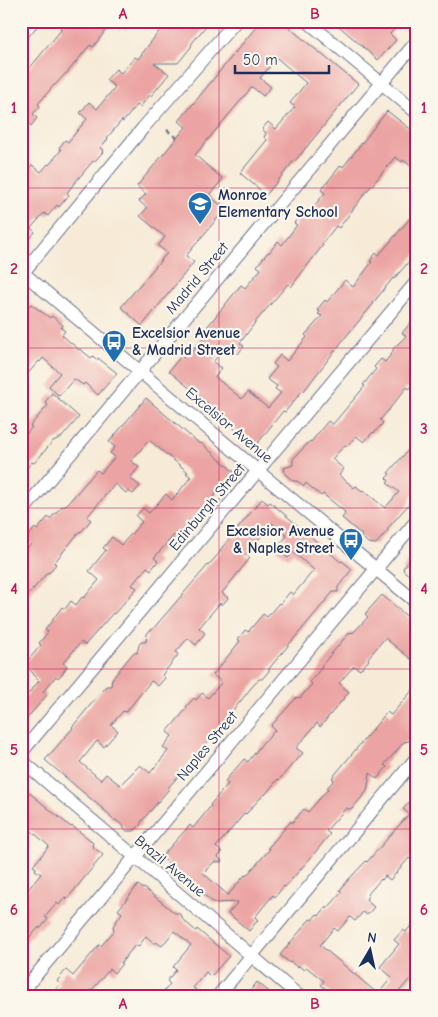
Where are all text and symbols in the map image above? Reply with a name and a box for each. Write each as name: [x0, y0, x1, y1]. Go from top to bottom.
text: A: [119, 5, 128, 23]
text: B: [310, 5, 320, 23]
scale bar: [235, 42, 329, 74]
text: 50 m: [243, 51, 278, 69]
text: 1: [11, 99, 17, 117]
text: 1: [421, 99, 427, 117]
place label: Monroe Elementary School: [218, 186, 338, 221]
school or university icon: Monroe Elementary School: [187, 191, 213, 225]
street label: Madrid Street: [162, 238, 233, 318]
text: 2: [10, 260, 18, 278]
text: 2: [420, 260, 428, 278]
place label: Excelsior Avenue & Madrid Street: [132, 324, 240, 359]
bus stop icon: Excelsior Avenue & Madrid Street: [101, 329, 127, 363]
street label: Excelsior Avenue: [182, 383, 277, 467]
text: 3: [10, 420, 18, 438]
text: 3: [420, 420, 428, 438]
street label: Edinburgh Street: [165, 459, 249, 554]
place label: Excelsior Avenue & Naples Street: [226, 522, 335, 557]
bus stop icon: Excelsior Avenue & Naples Street: [338, 527, 364, 561]
text: 4: [10, 580, 18, 598]
text: 4: [420, 580, 428, 598]
street label: Naples Street: [173, 707, 242, 784]
text: 5: [10, 741, 18, 759]
text: 5: [420, 741, 428, 759]
street label: Brazil Avenue: [131, 831, 209, 901]
text: 6: [10, 901, 18, 919]
text: 6: [420, 901, 428, 919]
north arrow: [346, 924, 396, 974]
text: N: [366, 929, 378, 947]
text: A: [119, 995, 128, 1013]
text: B: [310, 995, 320, 1013]

